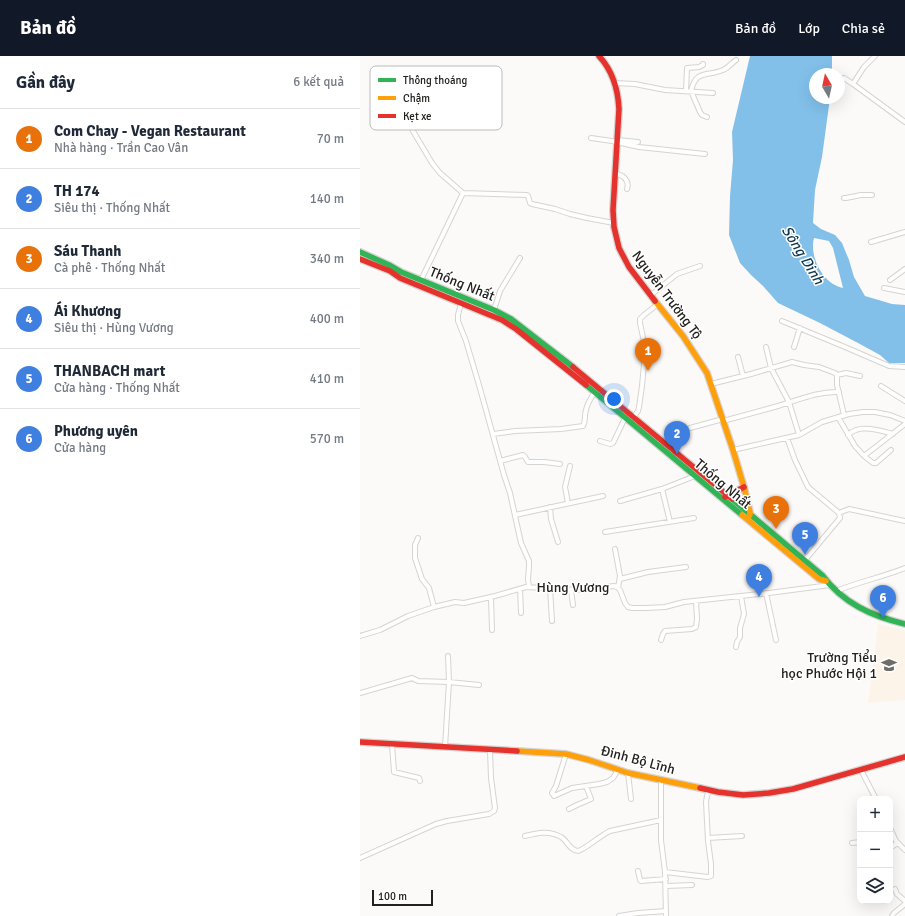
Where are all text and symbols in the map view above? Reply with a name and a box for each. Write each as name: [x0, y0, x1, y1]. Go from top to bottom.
text: Bản đồ: [20, 16, 76, 40]
text: Bản đồ: [735, 20, 776, 37]
text: Lớp: [798, 20, 820, 37]
text: Chia sẻ: [842, 20, 885, 37]
legend: [370, 66, 502, 130]
north arrow: [809, 68, 845, 104]
text: Gần đây: [16, 72, 75, 93]
text: 6 kết quả: [293, 74, 344, 90]
text: Thông thoáng: [403, 74, 467, 87]
text: Chậm: [403, 92, 430, 105]
text: Kẹt xe: [403, 110, 432, 123]
text: Com Chay - Vegan Restaurant: [54, 122, 246, 140]
text: 1: [25, 131, 33, 147]
text: 70 m: [317, 131, 344, 147]
text: Nhà hàng · Trần Cao Vân: [54, 140, 188, 156]
text: TH 174: [54, 182, 100, 200]
text: 2: [25, 191, 33, 207]
text: 140 m: [310, 191, 344, 207]
text: Siêu thị · Thống Nhất: [54, 200, 170, 216]
water label: Sông Dinh: [778, 222, 828, 288]
text: Sáu Thanh: [54, 242, 121, 260]
street label: Nguyễn Trường Tộ: [628, 247, 706, 343]
text: 3: [25, 251, 33, 267]
text: 340 m: [310, 251, 344, 267]
text: Cà phê · Thống Nhất: [54, 260, 165, 276]
street label: Thống Nhất: [427, 263, 497, 305]
text: Ái Khương: [54, 302, 121, 320]
text: 4: [25, 311, 33, 327]
text: 400 m: [310, 311, 344, 327]
text: Siêu thị · Hùng Vương: [54, 320, 174, 336]
pin: 1: [635, 338, 661, 371]
text: THANBACH mart: [54, 362, 165, 380]
text: 5: [25, 371, 33, 387]
text: 410 m: [310, 371, 344, 387]
text: Cửa hàng · Thống Nhất: [54, 380, 180, 396]
your location: [604, 389, 624, 409]
pin: 2: [664, 421, 690, 454]
text: Phương uyên: [54, 422, 138, 440]
text: 6: [25, 431, 33, 447]
text: 570 m: [310, 431, 344, 447]
text: Cửa hàng: [54, 440, 106, 456]
street label: Thống Nhất: [691, 455, 755, 513]
pin: 3: [763, 496, 789, 529]
pin: 5: [792, 522, 818, 555]
pin: 4: [746, 564, 772, 597]
street label: Hùng Vương: [537, 579, 609, 596]
pin: 6: [870, 585, 896, 618]
place label: Trường Tiểu học Phước Hội 1: [781, 649, 877, 682]
school or university icon: Trường Tiểu học Phước Hội 1: [880, 656, 898, 674]
street label: Đinh Bộ Lĩnh: [599, 742, 677, 778]
map controls: [857, 796, 893, 904]
button: +: [857, 796, 893, 832]
button: −: [857, 832, 893, 868]
button: layers: [857, 868, 893, 904]
scale bar: [372, 888, 433, 907]
text: 100 m: [378, 890, 407, 903]

